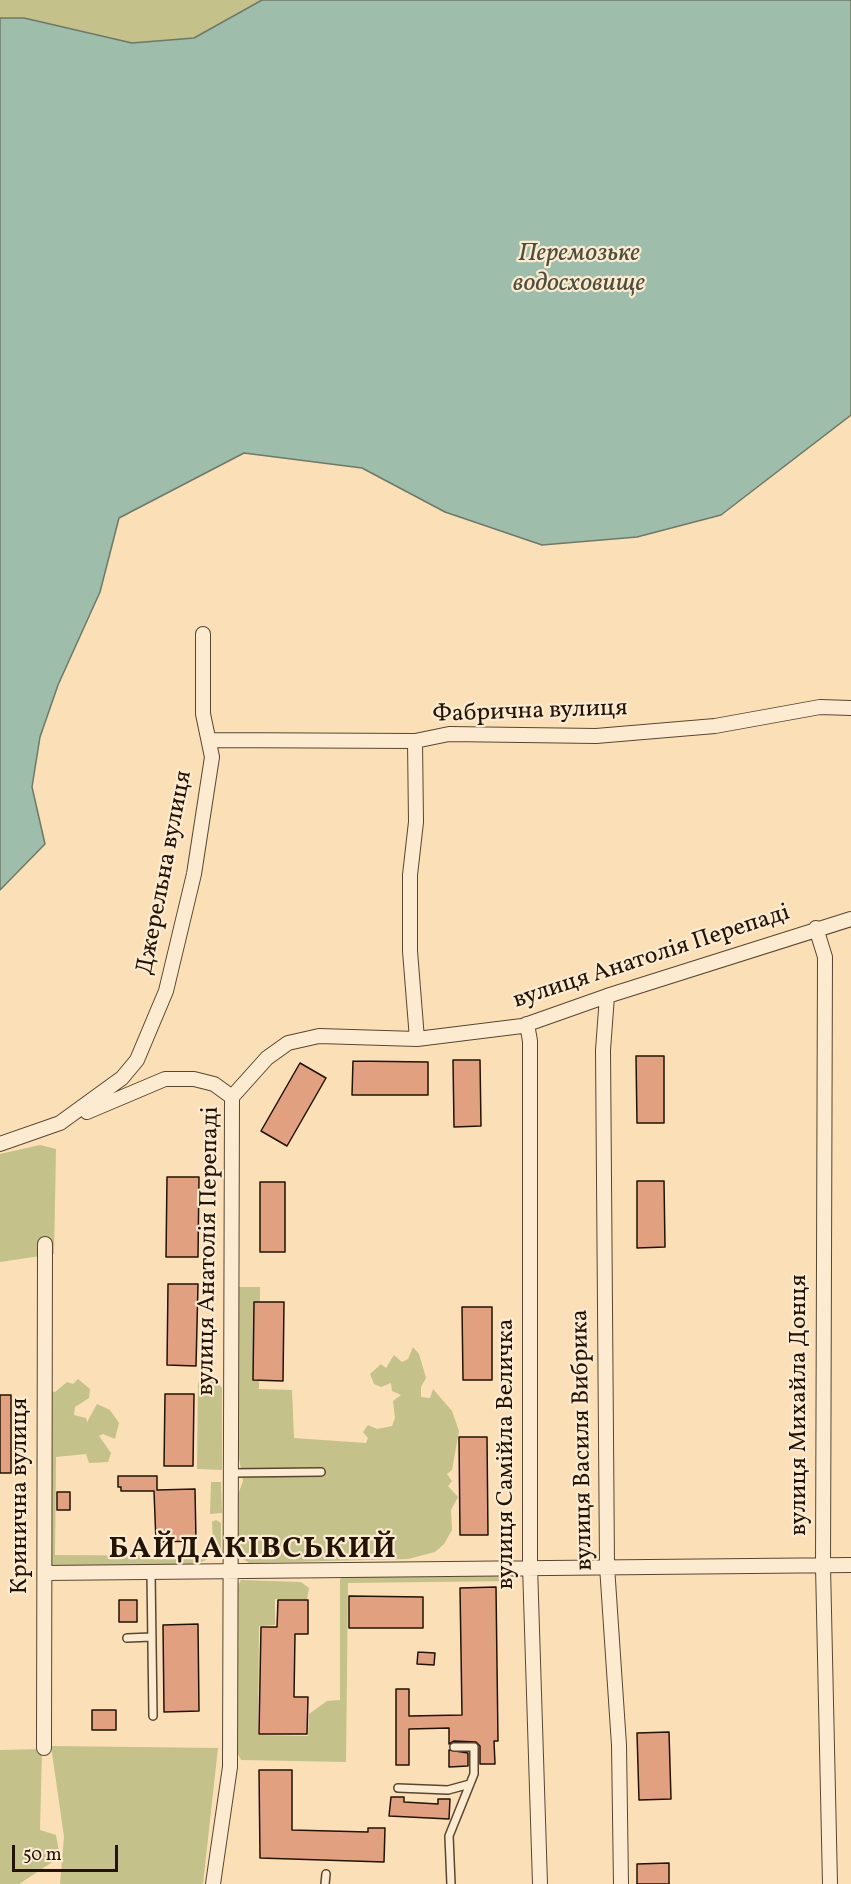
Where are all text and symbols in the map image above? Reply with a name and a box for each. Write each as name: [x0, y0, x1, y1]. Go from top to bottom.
water label: Перемозьке водосховище: [513, 239, 645, 300]
street label: Фабрична вулиця: [432, 695, 628, 731]
street label: Джерельна вулиця: [132, 769, 200, 977]
street label: вулиця Анатолія Перепаді: [510, 900, 794, 1016]
street label: вулиця Анатолія Перепаді: [193, 1106, 227, 1396]
street label: вулиця Михайла Донця: [787, 1274, 815, 1536]
street label: вулиця Василя Вибрика: [567, 1309, 601, 1571]
street label: вулиця Самійла Величка: [494, 1319, 522, 1589]
street label: Кринична вулиця: [8, 1398, 36, 1594]
district label: БАЙДАКІВСЬКИЙ: [109, 1533, 397, 1569]
scale bar: [15, 1833, 122, 1871]
text: 50 m: [23, 1843, 62, 1868]

